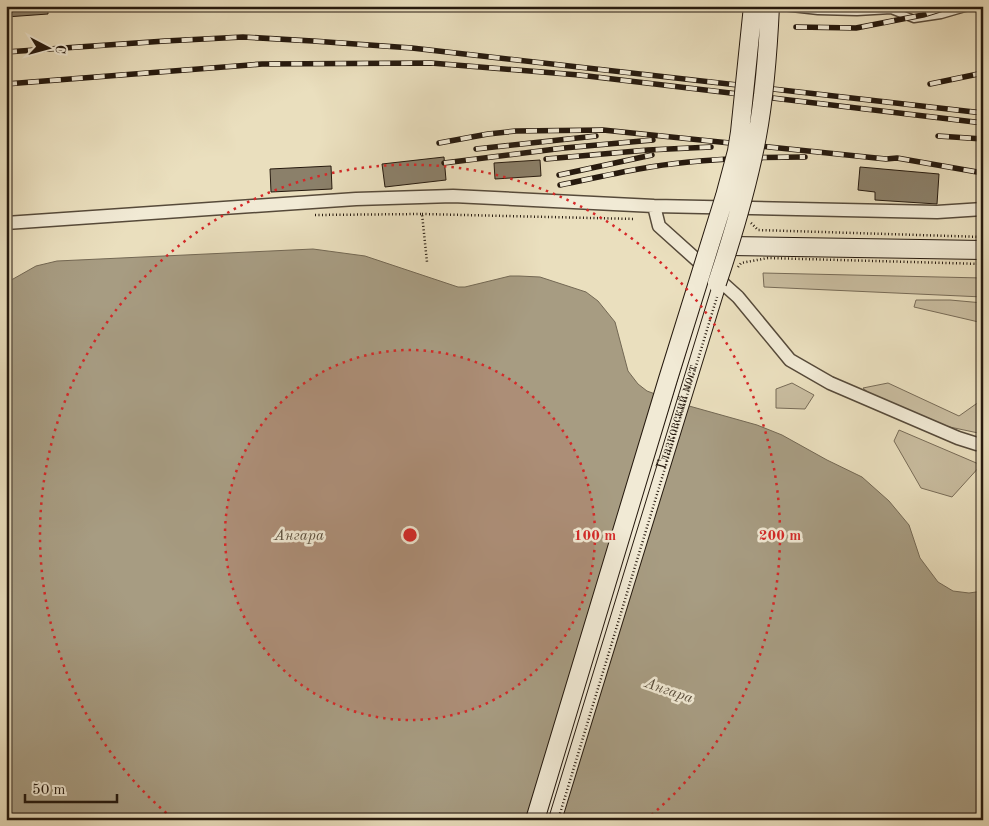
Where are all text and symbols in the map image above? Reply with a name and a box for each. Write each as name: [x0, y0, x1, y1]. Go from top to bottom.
north arrow: [22, 22, 72, 72]
text: С: [52, 44, 67, 55]
street label: Глазковский мост: [654, 363, 700, 471]
centre of rings: [401, 526, 419, 544]
water label: Ангара: [273, 529, 324, 544]
text: 100 m: [574, 529, 616, 544]
text: 200 m: [759, 529, 801, 544]
water label: Ангара: [642, 676, 695, 707]
scale bar: [25, 771, 118, 803]
text: 50 m: [32, 783, 66, 798]

